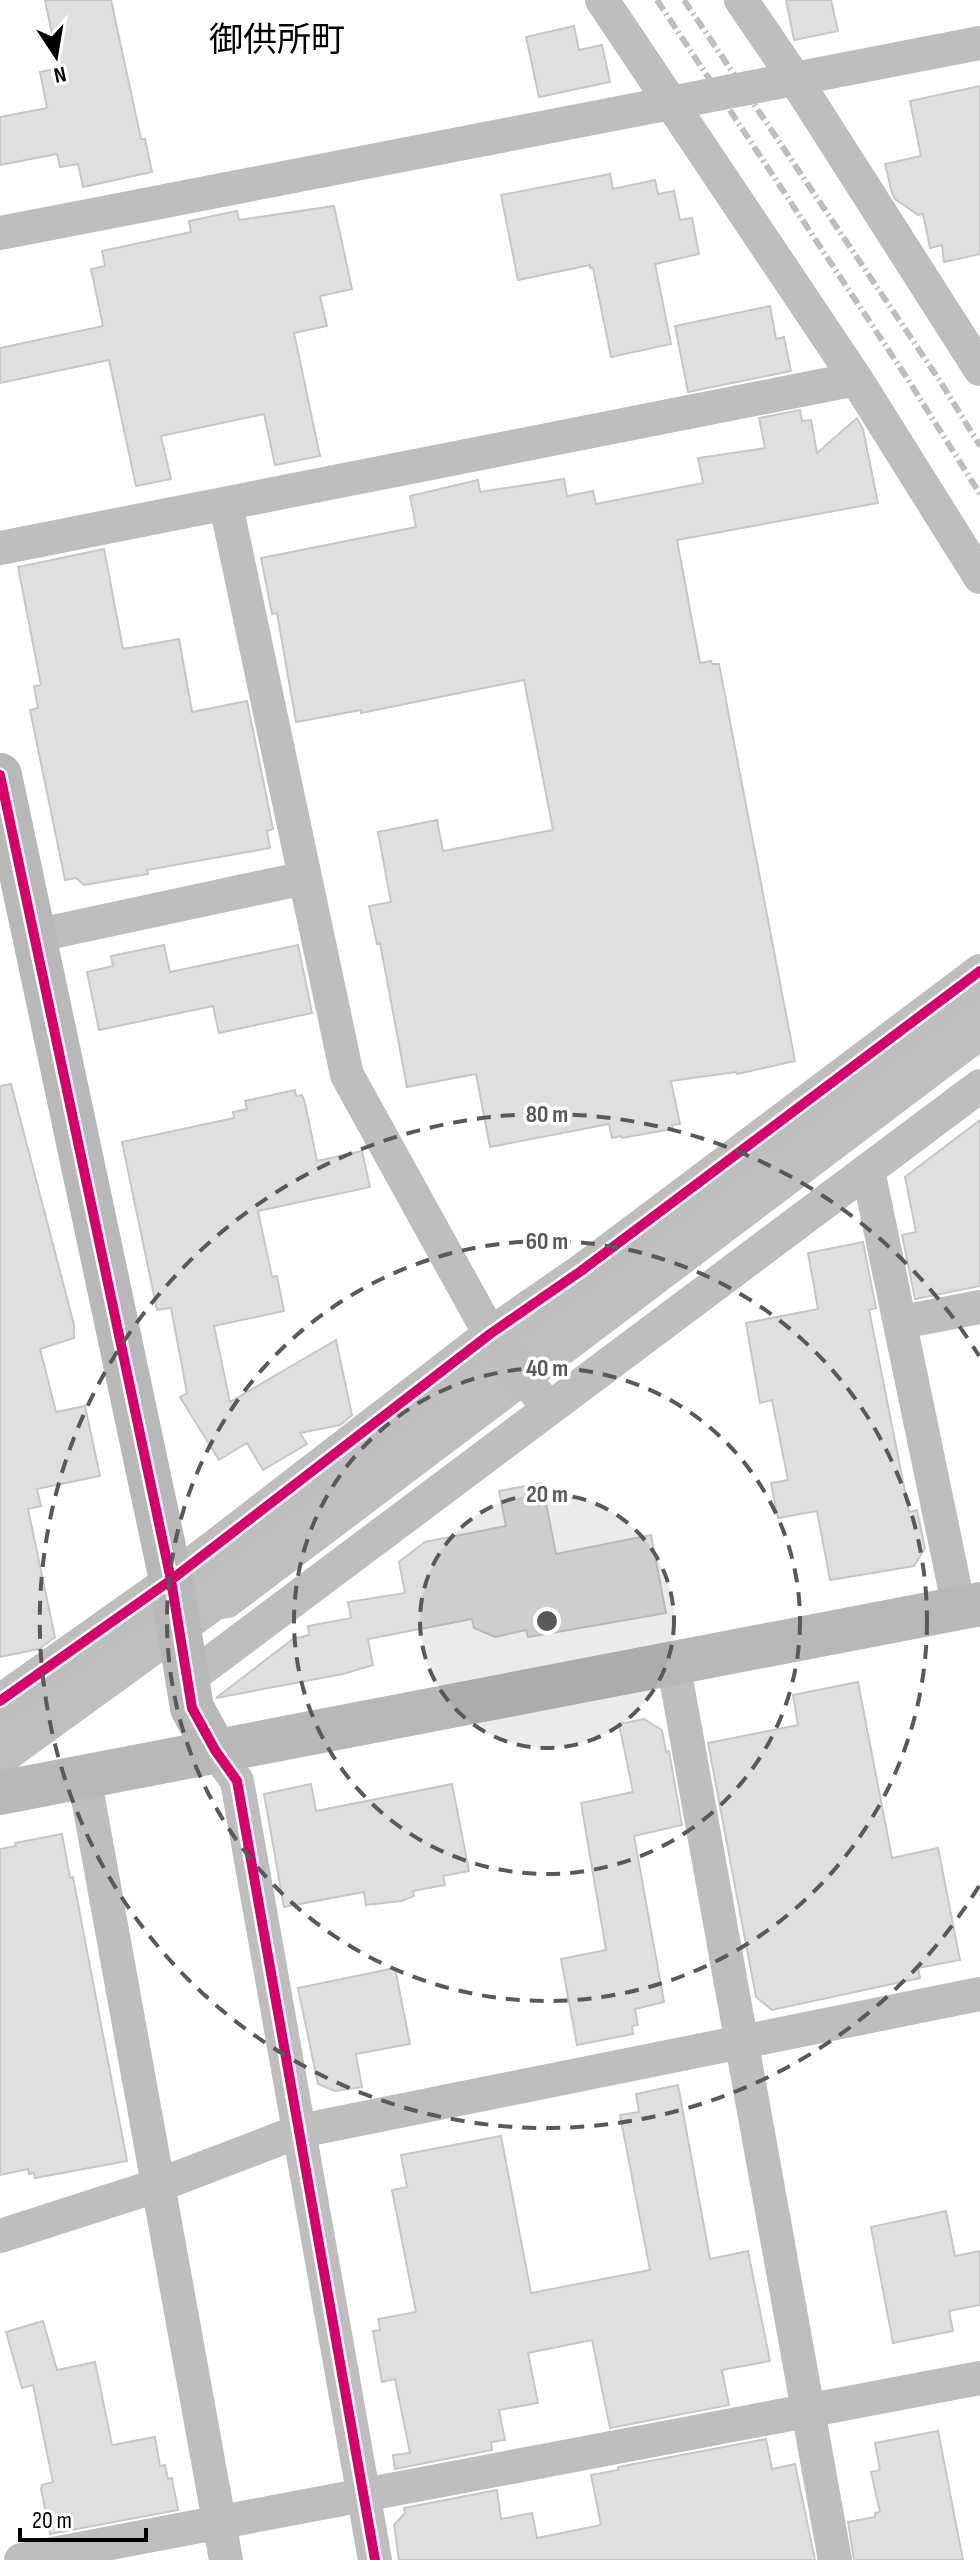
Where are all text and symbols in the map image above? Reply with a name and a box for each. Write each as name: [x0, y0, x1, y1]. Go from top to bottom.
north arrow: [16, 16, 96, 96]
district label: 御供所町: [209, 20, 345, 61]
text: N: [51, 60, 68, 89]
text: 80 m: [526, 1100, 568, 1129]
text: 60 m: [526, 1227, 568, 1256]
text: 40 m: [526, 1354, 568, 1383]
text: 20 m: [526, 1480, 568, 1509]
centre of rings: [533, 1607, 561, 1635]
scale bar: [20, 2492, 146, 2542]
text: 20 m: [32, 2506, 72, 2535]

